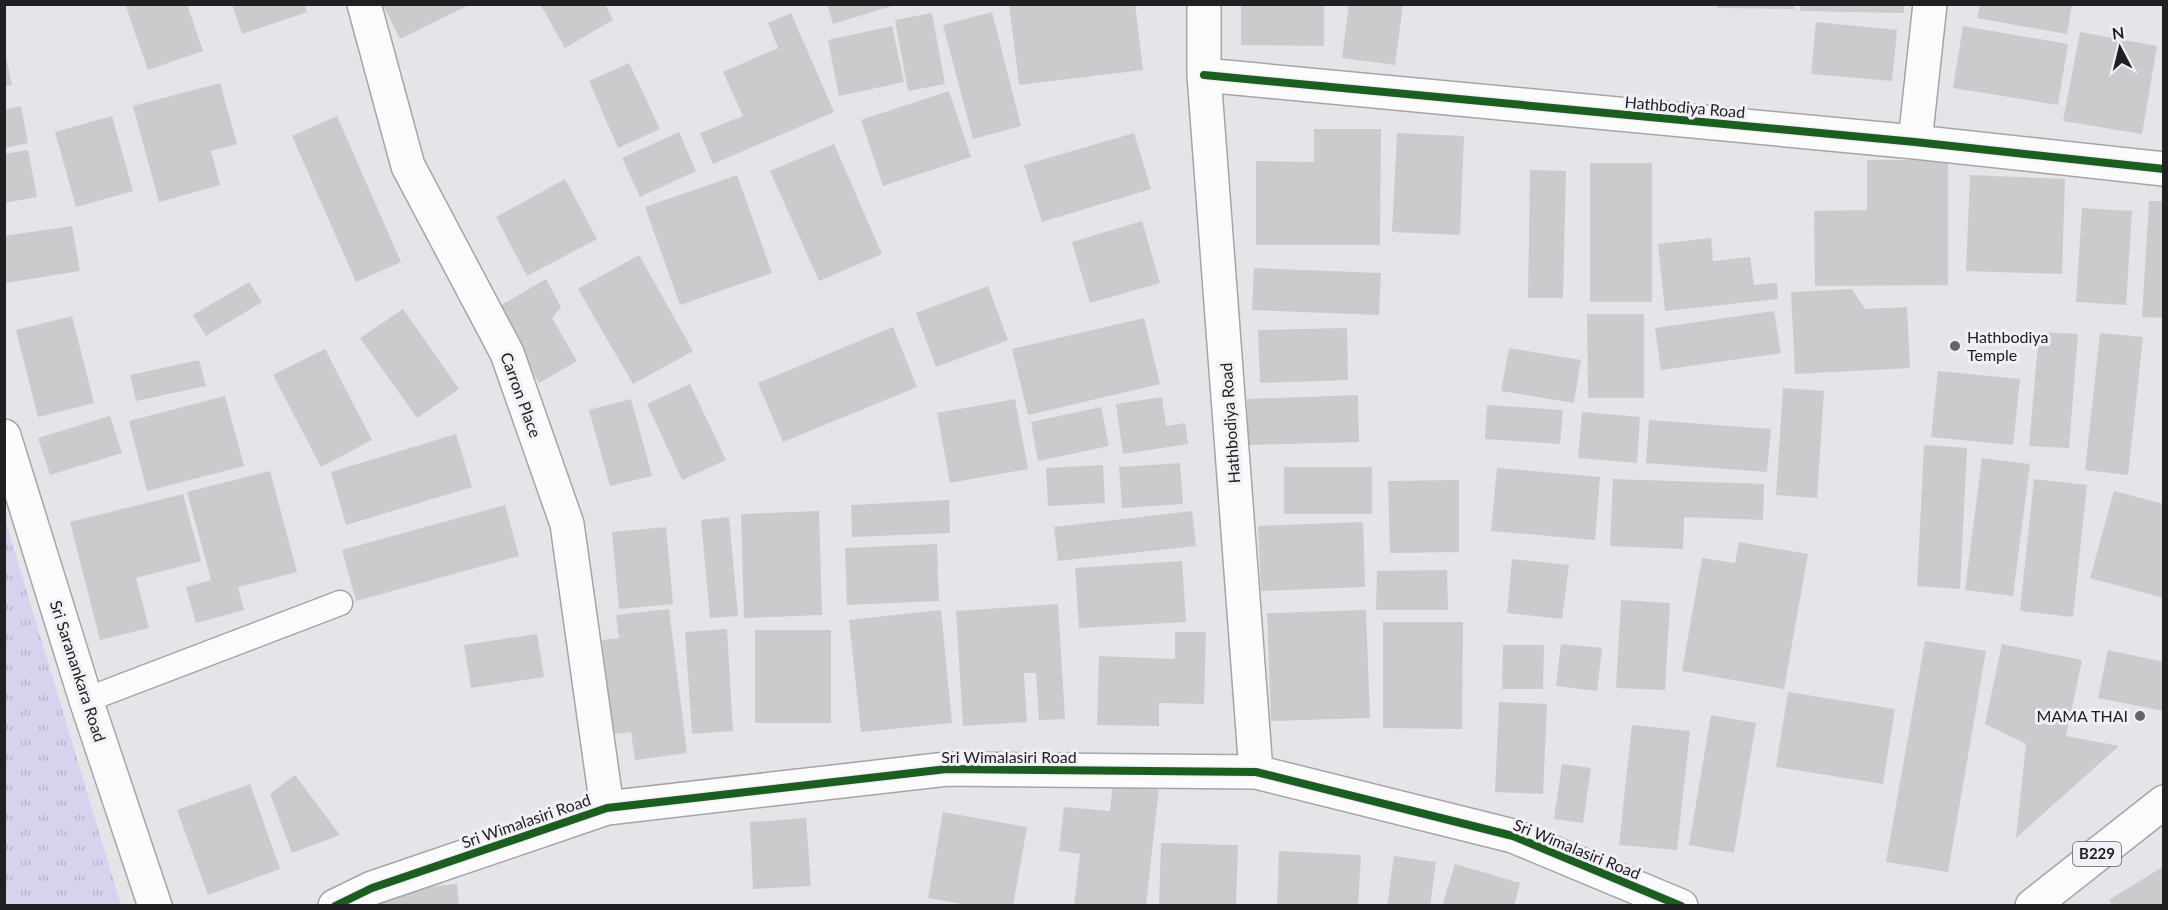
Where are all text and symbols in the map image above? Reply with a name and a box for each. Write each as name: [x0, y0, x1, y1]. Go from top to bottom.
north arrow: [2090, 18, 2150, 78]
text: N: [2111, 22, 2125, 43]
street label: Hathbodiya Road: [1624, 92, 1746, 121]
place label: Hathbodiya Temple: [1967, 327, 2048, 364]
marker: Hathbodiya Temple: [1948, 339, 1962, 353]
street label: Carron Place: [497, 350, 546, 440]
street label: Hathbodiya Road: [1216, 362, 1243, 484]
street label: Sri Saranankara Road: [47, 598, 110, 744]
place label: MAMA THAI: [2037, 706, 2128, 725]
marker: MAMA THAI: [2133, 709, 2147, 723]
street label: Sri Wimalasiri Road: [941, 747, 1077, 766]
street label: Sri Wimalasiri Road: [459, 790, 593, 852]
street label: Sri Wimalasiri Road: [1511, 814, 1643, 883]
road number: B229: [2073, 842, 2121, 866]

